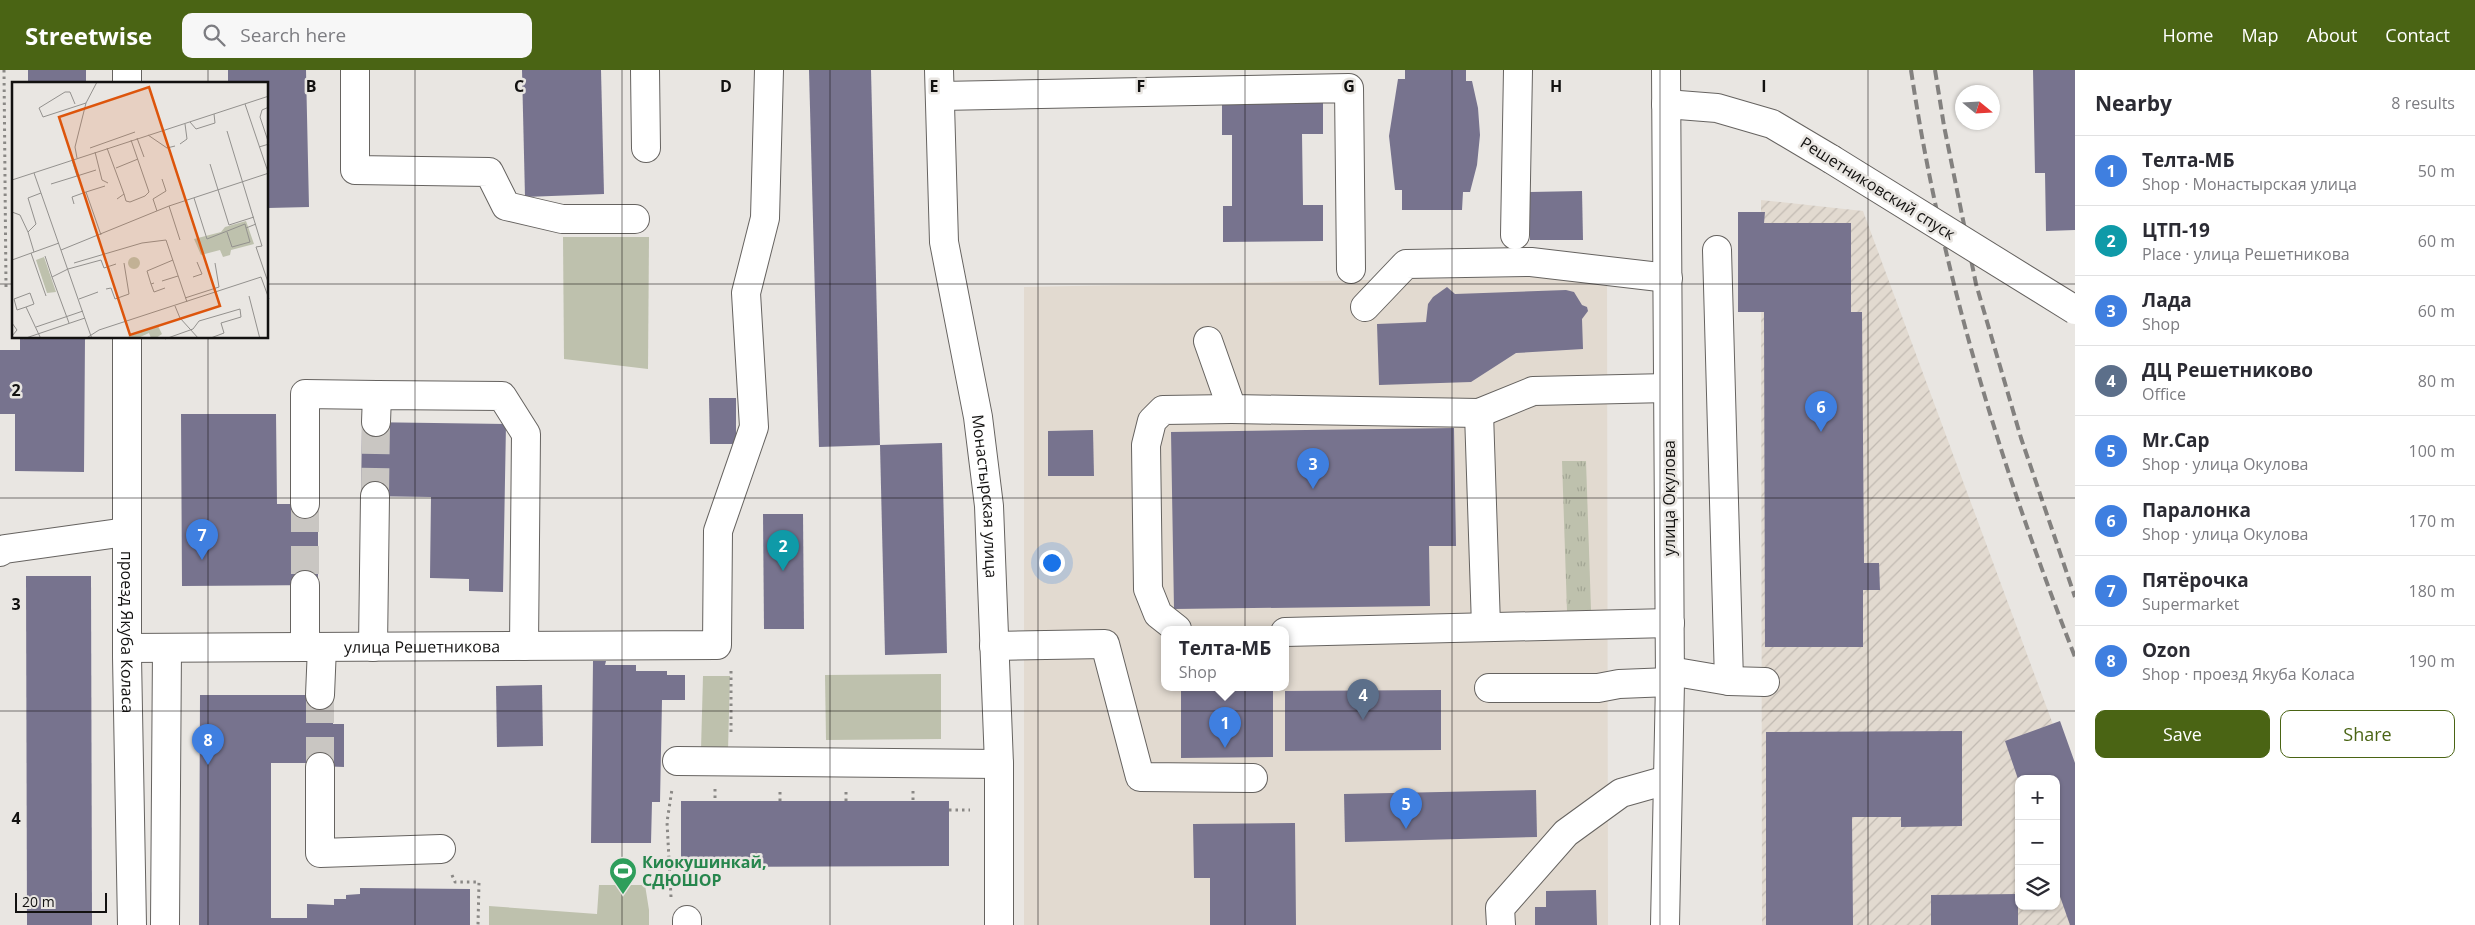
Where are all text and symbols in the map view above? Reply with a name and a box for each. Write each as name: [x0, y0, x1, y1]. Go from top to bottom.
search box: [182, 13, 532, 58]
text: Streetwise: [25, 19, 152, 52]
icon: search: [200, 21, 228, 49]
text: Search here: [240, 22, 346, 48]
text: Home: [2163, 23, 2213, 47]
text: Map: [2241, 23, 2279, 47]
text: About: [2307, 23, 2357, 47]
text: Contact: [2385, 23, 2450, 47]
text: B: [306, 75, 316, 97]
text: C: [514, 75, 524, 97]
text: D: [720, 75, 732, 97]
text: E: [930, 75, 939, 97]
text: F: [1137, 75, 1145, 97]
text: G: [1343, 75, 1355, 97]
text: H: [1550, 75, 1562, 97]
text: I: [1761, 75, 1767, 97]
inset map: [12, 82, 269, 339]
north arrow: [1955, 85, 2000, 130]
text: Nearby: [2095, 89, 2172, 117]
text: 8 results: [2391, 92, 2455, 114]
street label: Решетниковский спуск: [1796, 131, 1960, 245]
text: Телта-МБ: [2142, 147, 2235, 173]
text: 1: [2106, 160, 2116, 182]
text: 50 m: [2418, 160, 2455, 182]
text: Shop · Монастырская улица: [2142, 173, 2357, 195]
text: ЦТП-19: [2142, 217, 2210, 243]
text: 2: [2106, 230, 2116, 252]
text: 60 m: [2418, 230, 2455, 252]
text: Place · улица Решетникова: [2142, 243, 2350, 265]
text: Лада: [2142, 287, 2192, 313]
text: 3: [2106, 300, 2116, 322]
text: 60 m: [2418, 300, 2455, 322]
text: Shop: [2142, 313, 2180, 335]
text: ДЦ Решетниково: [2142, 357, 2313, 383]
text: 4: [2106, 370, 2116, 392]
text: 80 m: [2418, 370, 2455, 392]
text: 2: [11, 379, 21, 401]
text: Office: [2142, 383, 2186, 405]
pin: 6: [1805, 391, 1837, 432]
street label: Монастырская улица: [967, 413, 1003, 579]
text: Mr.Cap: [2142, 427, 2210, 453]
street label: улица Окулова: [1658, 440, 1680, 556]
text: 5: [2106, 440, 2116, 462]
text: 100 m: [2409, 440, 2455, 462]
pin: 3: [1297, 448, 1329, 489]
text: Shop · улица Окулова: [2142, 453, 2309, 475]
text: Паралонка: [2142, 497, 2251, 523]
text: 6: [2106, 510, 2116, 532]
text: 170 m: [2409, 510, 2455, 532]
pin: 7: [186, 519, 218, 560]
text: Shop · улица Окулова: [2142, 523, 2309, 545]
pin: 2: [767, 530, 799, 571]
your location: [1039, 550, 1065, 576]
street label: проезд Якуба Коласа: [116, 551, 139, 713]
text: Пятёрочка: [2142, 567, 2249, 593]
text: 7: [2106, 580, 2116, 602]
text: 180 m: [2409, 580, 2455, 602]
text: 3: [11, 593, 21, 615]
text: Supermarket: [2142, 593, 2239, 615]
popup: [1161, 626, 1289, 691]
street label: улица Решетникова: [344, 635, 500, 658]
text: Телта-МБ: [1179, 635, 1271, 661]
text: Ozon: [2142, 637, 2191, 663]
text: 8: [2106, 650, 2116, 672]
text: 190 m: [2409, 650, 2455, 672]
text: Shop: [1179, 661, 1217, 683]
text: Shop · проезд Якуба Коласа: [2142, 663, 2355, 685]
pin: 4: [1347, 679, 1379, 720]
pin: 1: [1209, 707, 1241, 748]
button: Save: [2095, 710, 2270, 758]
button: Share: [2280, 710, 2455, 758]
pin: 8: [192, 724, 224, 765]
map controls: [2015, 775, 2060, 910]
button: +: [2015, 775, 2060, 820]
pin: 5: [1390, 788, 1422, 829]
text: 4: [11, 807, 21, 829]
button: −: [2015, 820, 2060, 865]
place label: Киокушинкай, СДЮШОР: [642, 851, 766, 891]
sports icon: Киокушинкай, СДЮШОР: [608, 856, 638, 895]
button: layers: [2015, 865, 2060, 910]
scale bar: [15, 890, 108, 913]
text: 20 m: [22, 892, 55, 911]

